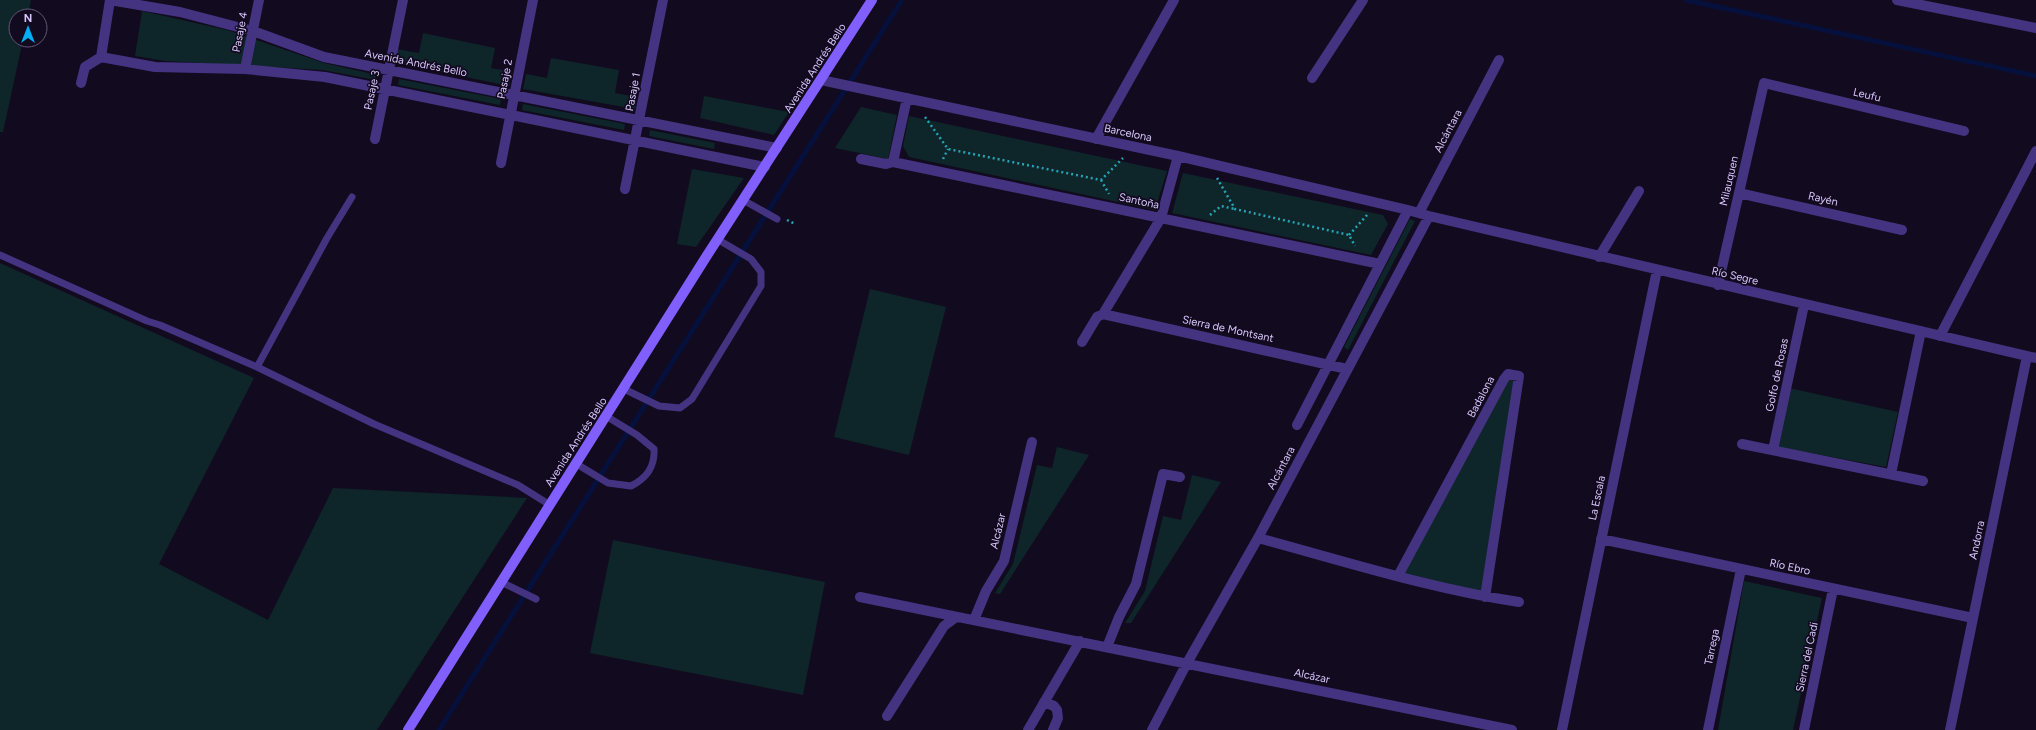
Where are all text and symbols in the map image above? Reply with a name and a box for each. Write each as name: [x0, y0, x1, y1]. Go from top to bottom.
north arrow: [8, 8, 48, 48]
street label: Pasaje 4: [230, 10, 250, 53]
text: N: [24, 12, 32, 25]
street label: Avenida Andrés Bello: [781, 21, 849, 115]
street label: Avenida Andrés Bello: [364, 47, 468, 79]
street label: Pasaje 2: [495, 58, 515, 100]
street label: Pasaje 3: [361, 69, 383, 111]
street label: Pasaje 1: [623, 72, 643, 112]
street label: Leufu: [1852, 86, 1882, 104]
street label: Alcántara: [1431, 107, 1465, 155]
street label: Barcelona: [1103, 122, 1153, 144]
street label: Milauquen: [1717, 155, 1741, 207]
street label: Rayén: [1807, 189, 1839, 209]
street label: Santoña: [1118, 190, 1160, 212]
street label: Río Segre: [1710, 264, 1760, 288]
street label: Sierra de Montsant: [1181, 313, 1275, 345]
street label: Golfo de Rosas: [1763, 337, 1791, 413]
street label: Badalona: [1465, 374, 1497, 420]
street label: Avenida Andrés Bello: [542, 395, 610, 489]
street label: Alcántara: [1264, 444, 1298, 492]
street label: La Escala: [1586, 475, 1608, 521]
street label: Alcázar: [988, 512, 1008, 550]
street label: Andorra: [1967, 519, 1987, 561]
street label: Río Ebro: [1768, 556, 1812, 578]
street label: Sierra del Cadi: [1793, 621, 1821, 693]
street label: Tarrega: [1702, 628, 1722, 666]
street label: Alcázar: [1293, 666, 1331, 686]

